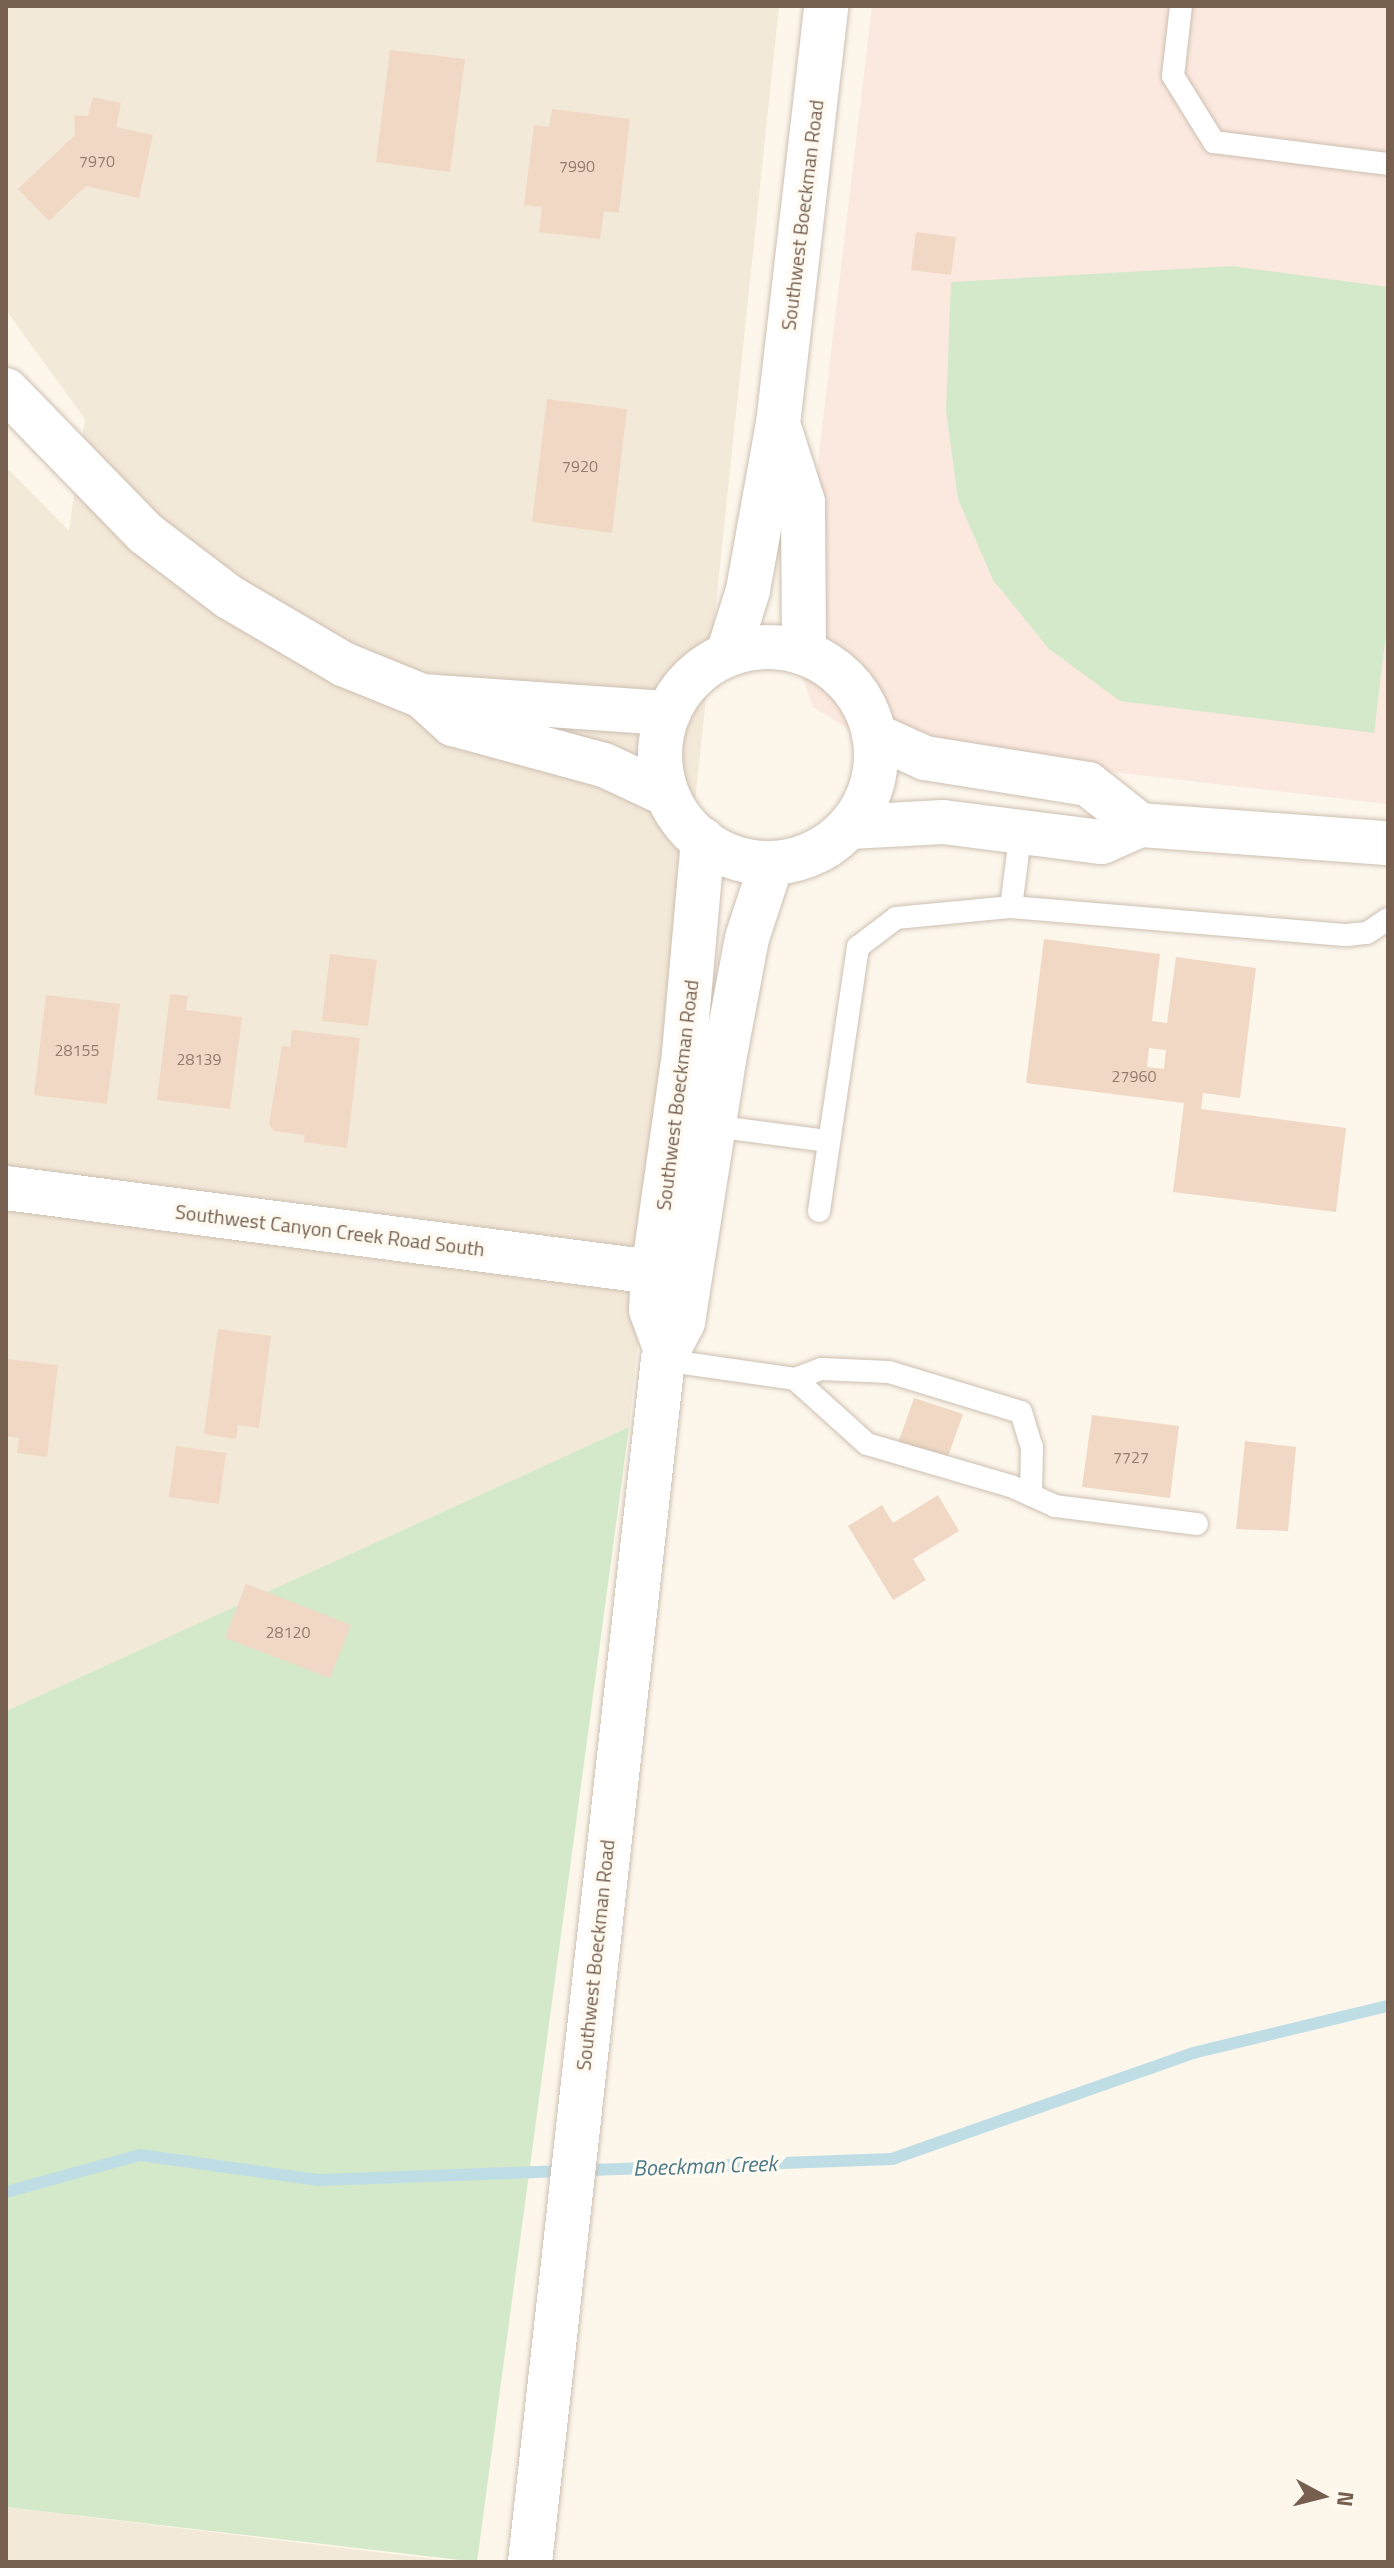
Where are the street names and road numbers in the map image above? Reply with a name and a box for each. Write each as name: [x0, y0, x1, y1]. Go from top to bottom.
street label: Southwest Boeckman Road: [776, 98, 828, 332]
street label: Southwest Boeckman Road: [651, 978, 703, 1212]
street label: Southwest Canyon Creek Road South: [174, 1199, 486, 1261]
street label: Southwest Boeckman Road: [571, 1838, 619, 2072]

